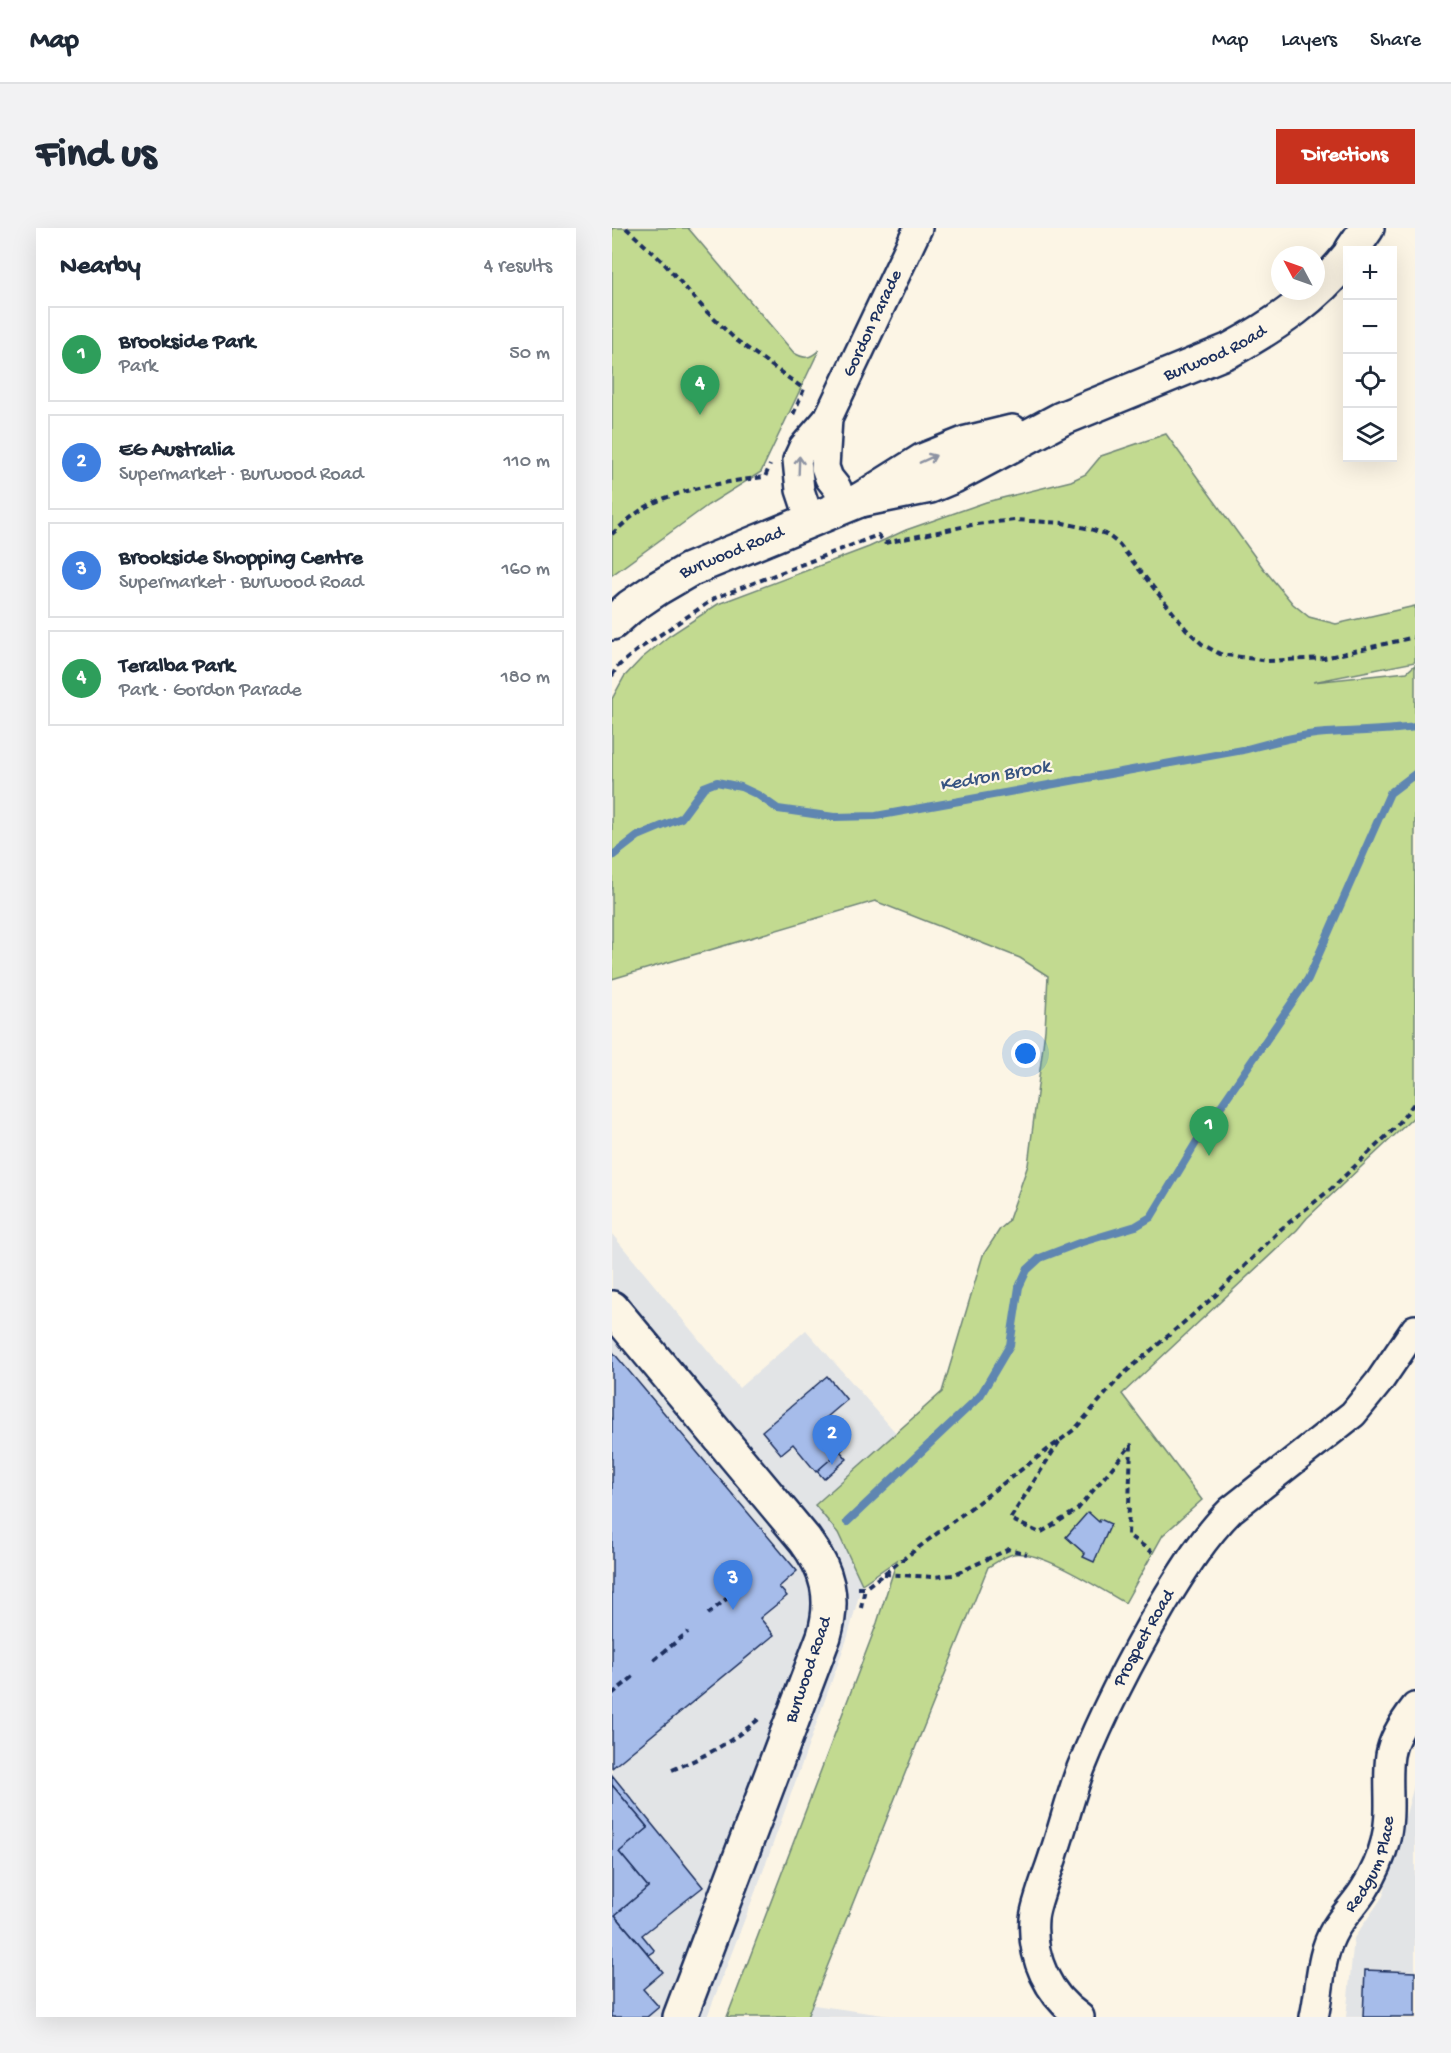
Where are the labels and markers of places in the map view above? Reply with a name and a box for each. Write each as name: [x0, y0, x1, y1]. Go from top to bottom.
pin: 4: [680, 366, 719, 415]
pin: 1: [1190, 1106, 1228, 1156]
pin: 2: [812, 1416, 852, 1465]
pin: 3: [714, 1560, 752, 1610]

